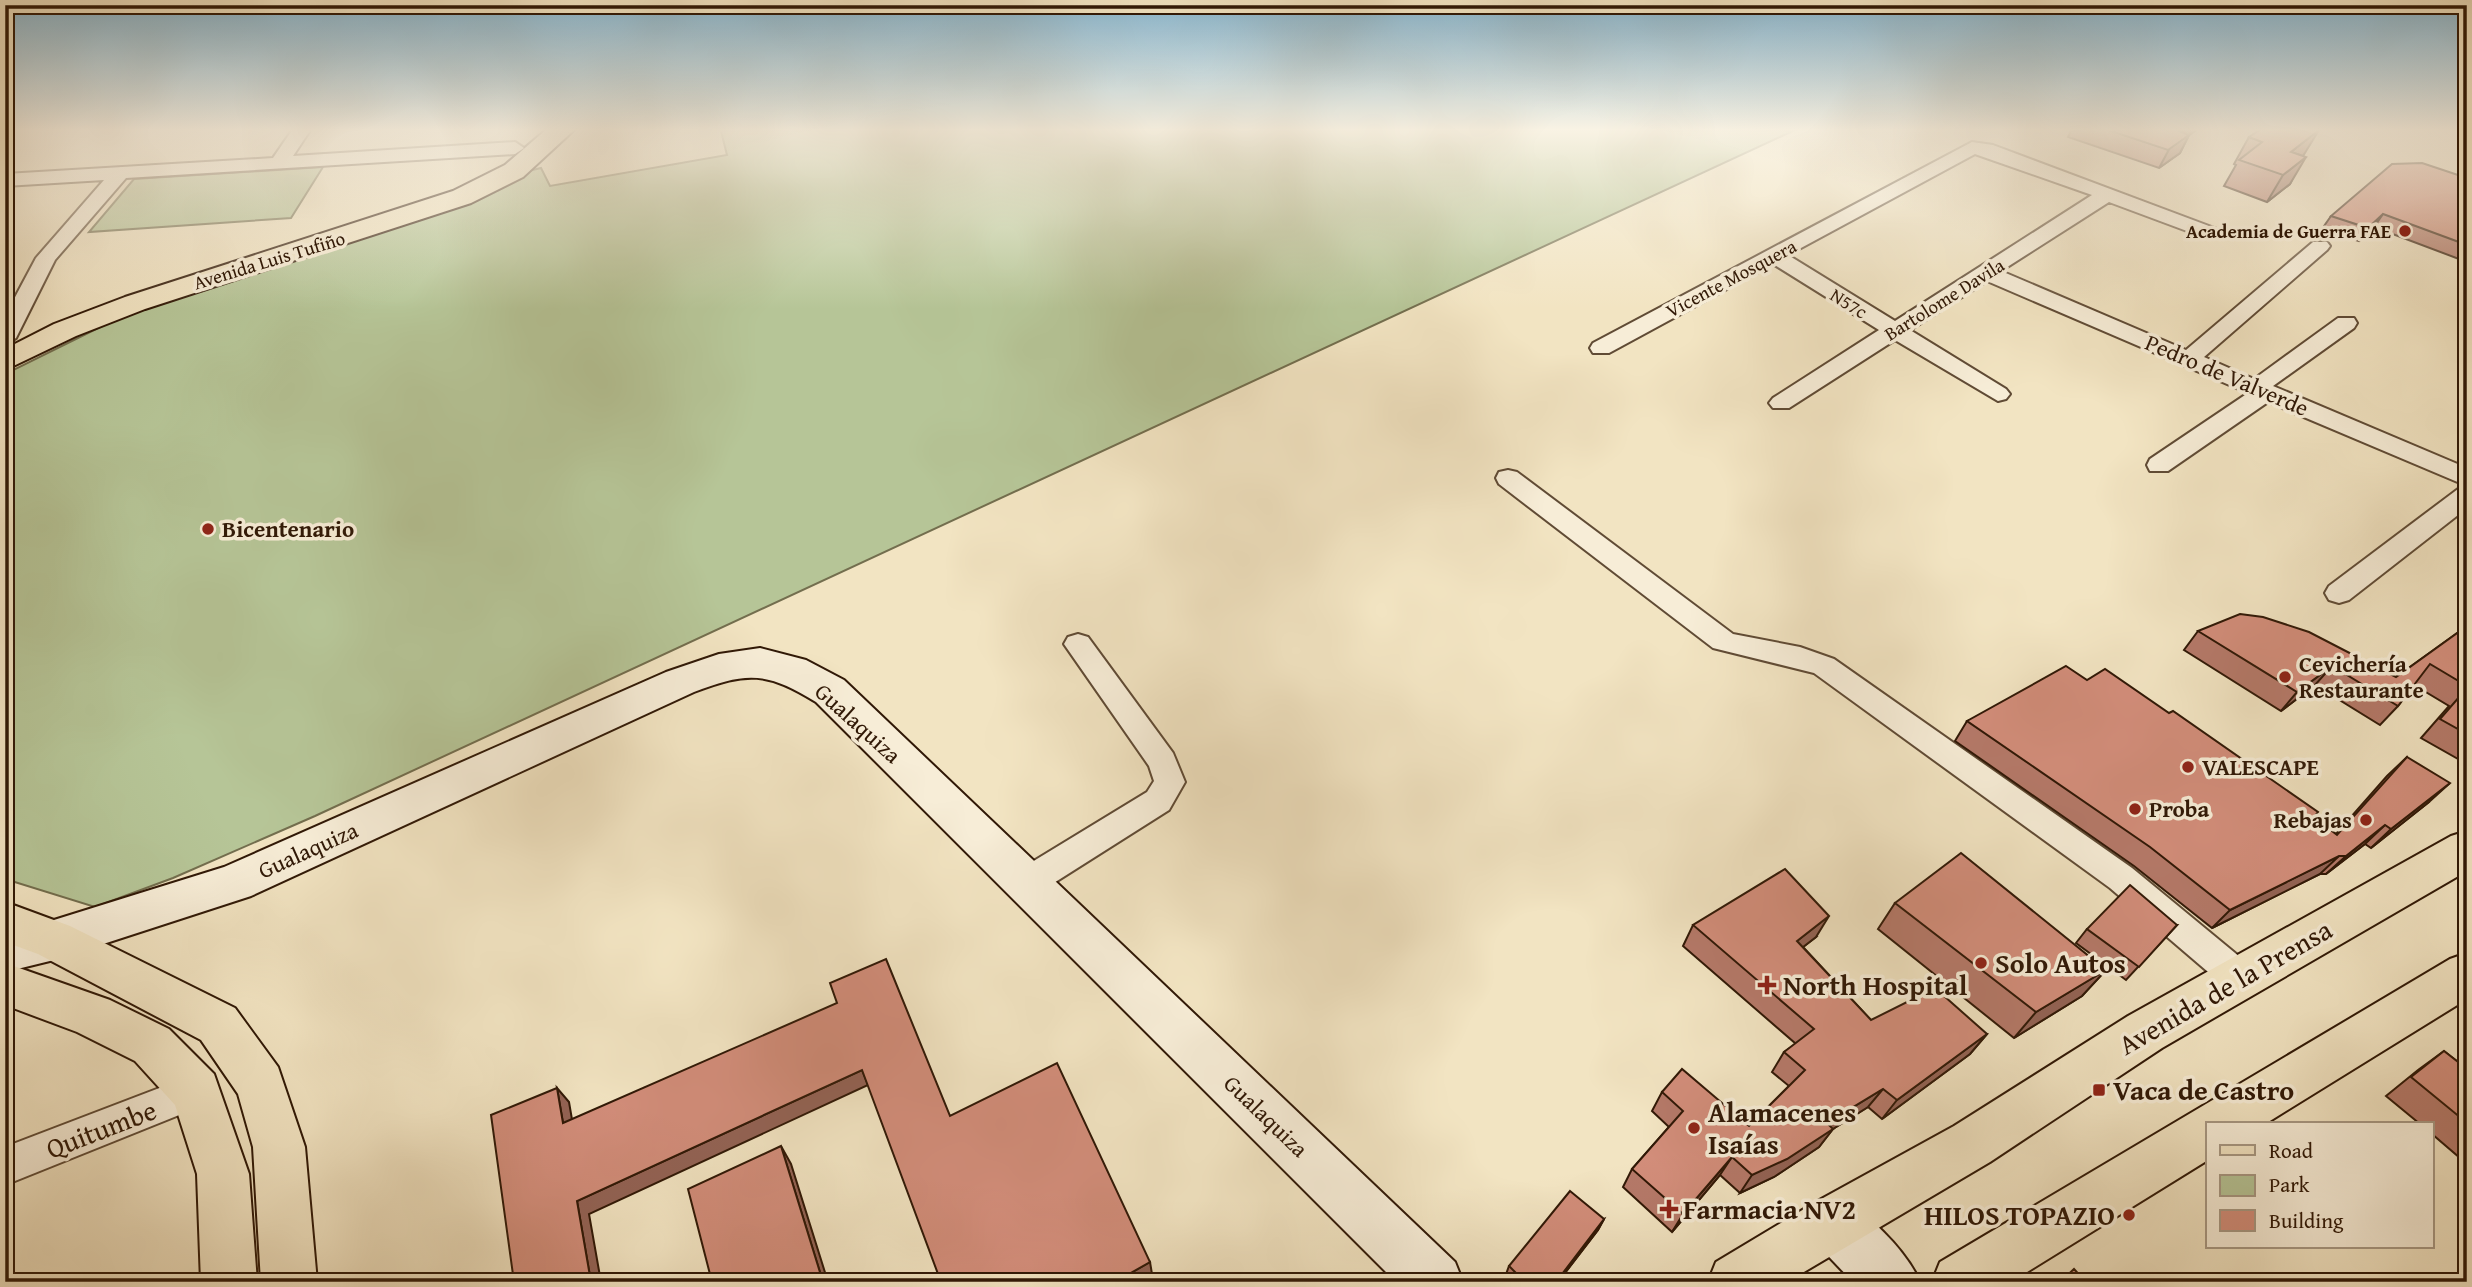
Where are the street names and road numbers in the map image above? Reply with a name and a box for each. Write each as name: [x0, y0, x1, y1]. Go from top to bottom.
street label: Avenida Luis Tufiño: [190, 224, 348, 296]
street label: Vicente Mosquera: [1661, 232, 1801, 324]
street label: Bartolome Davila: [1878, 251, 2010, 347]
street label: N57c: [1825, 281, 1873, 325]
street label: Pedro de Valverde: [2140, 325, 2314, 424]
street label: Gualaquiza: [808, 675, 909, 770]
street label: Gualaquiza: [253, 813, 363, 886]
street label: Avenida de la Prensa: [2110, 908, 2340, 1065]
street label: Gualaquiza: [1217, 1067, 1316, 1164]
street label: Quitumbe: [40, 1089, 162, 1168]

